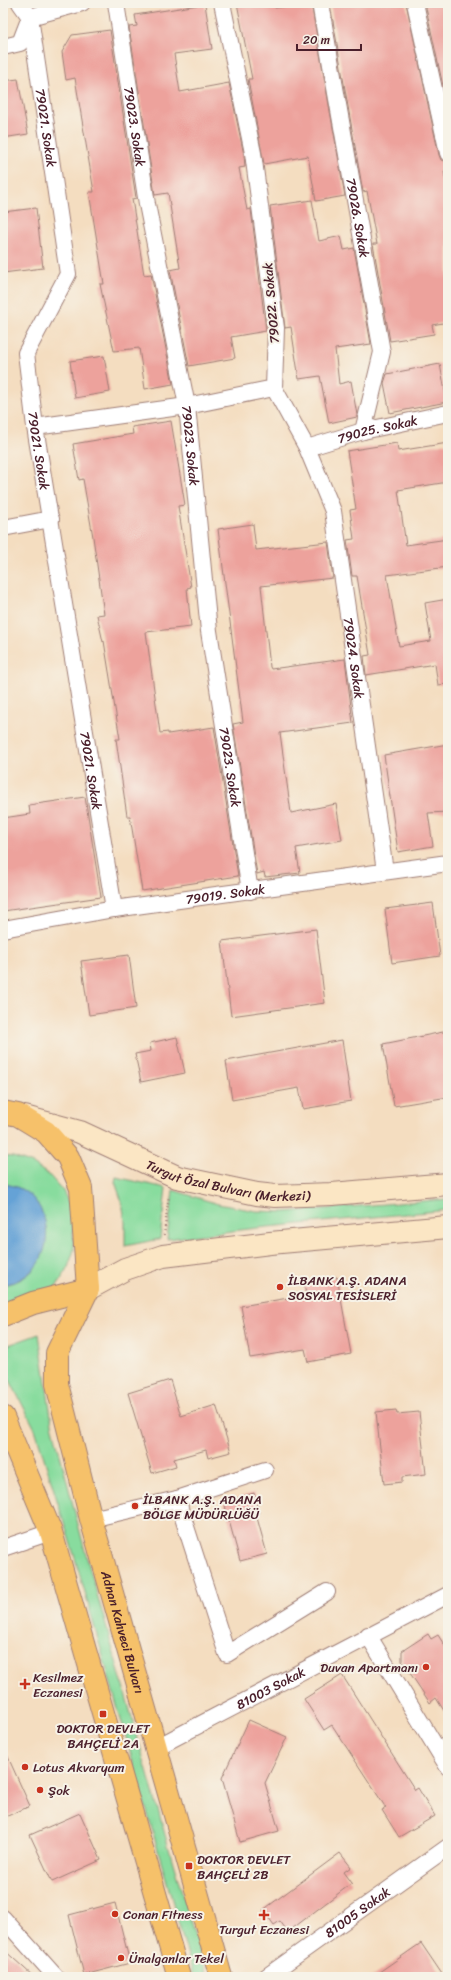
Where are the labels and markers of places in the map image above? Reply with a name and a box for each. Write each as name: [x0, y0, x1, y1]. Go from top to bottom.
place label: İLBANK A.Ş. ADANA SOSYAL TESİSLERİ: [287, 1269, 407, 1307]
marker: İLBANK A.Ş. ADANA SOSYAL TESİSLERİ: [275, 1282, 285, 1292]
place label: İLBANK A.Ş. ADANA BÖLGE MÜDÜRLÜĞÜ: [142, 1488, 262, 1526]
marker: İLBANK A.Ş. ADANA BÖLGE MÜDÜRLÜĞÜ: [130, 1501, 140, 1511]
place label: Duvan Apartmanı: [320, 1656, 418, 1679]
marker: Duvan Apartmanı: [421, 1662, 431, 1672]
place label: Kesilmez Eczanesi: [33, 1666, 84, 1704]
marker: Kesilmez Eczanesi: [20, 1679, 30, 1689]
marker: DOKTOR DEVLET BAHÇELİ 2A: [98, 1709, 108, 1719]
place label: DOKTOR DEVLET BAHÇELİ 2A: [56, 1717, 151, 1755]
place label: Lotus Akvaryum: [33, 1756, 125, 1779]
marker: Lotus Akvaryum: [20, 1762, 30, 1772]
place label: Şok: [48, 1779, 70, 1802]
marker: Şok: [35, 1785, 45, 1795]
place label: DOKTOR DEVLET BAHÇELİ 2B: [197, 1848, 291, 1886]
marker: DOKTOR DEVLET BAHÇELİ 2B: [184, 1861, 194, 1871]
place label: Conan Fitness: [123, 1903, 203, 1926]
marker: Conan Fitness: [110, 1909, 120, 1919]
marker: Turgut Eczanesi: [259, 1910, 269, 1920]
place label: Turgut Eczanesi: [219, 1918, 310, 1941]
place label: Ünalganlar Tekel: [129, 1947, 224, 1970]
marker: Ünalganlar Tekel: [116, 1953, 126, 1963]

